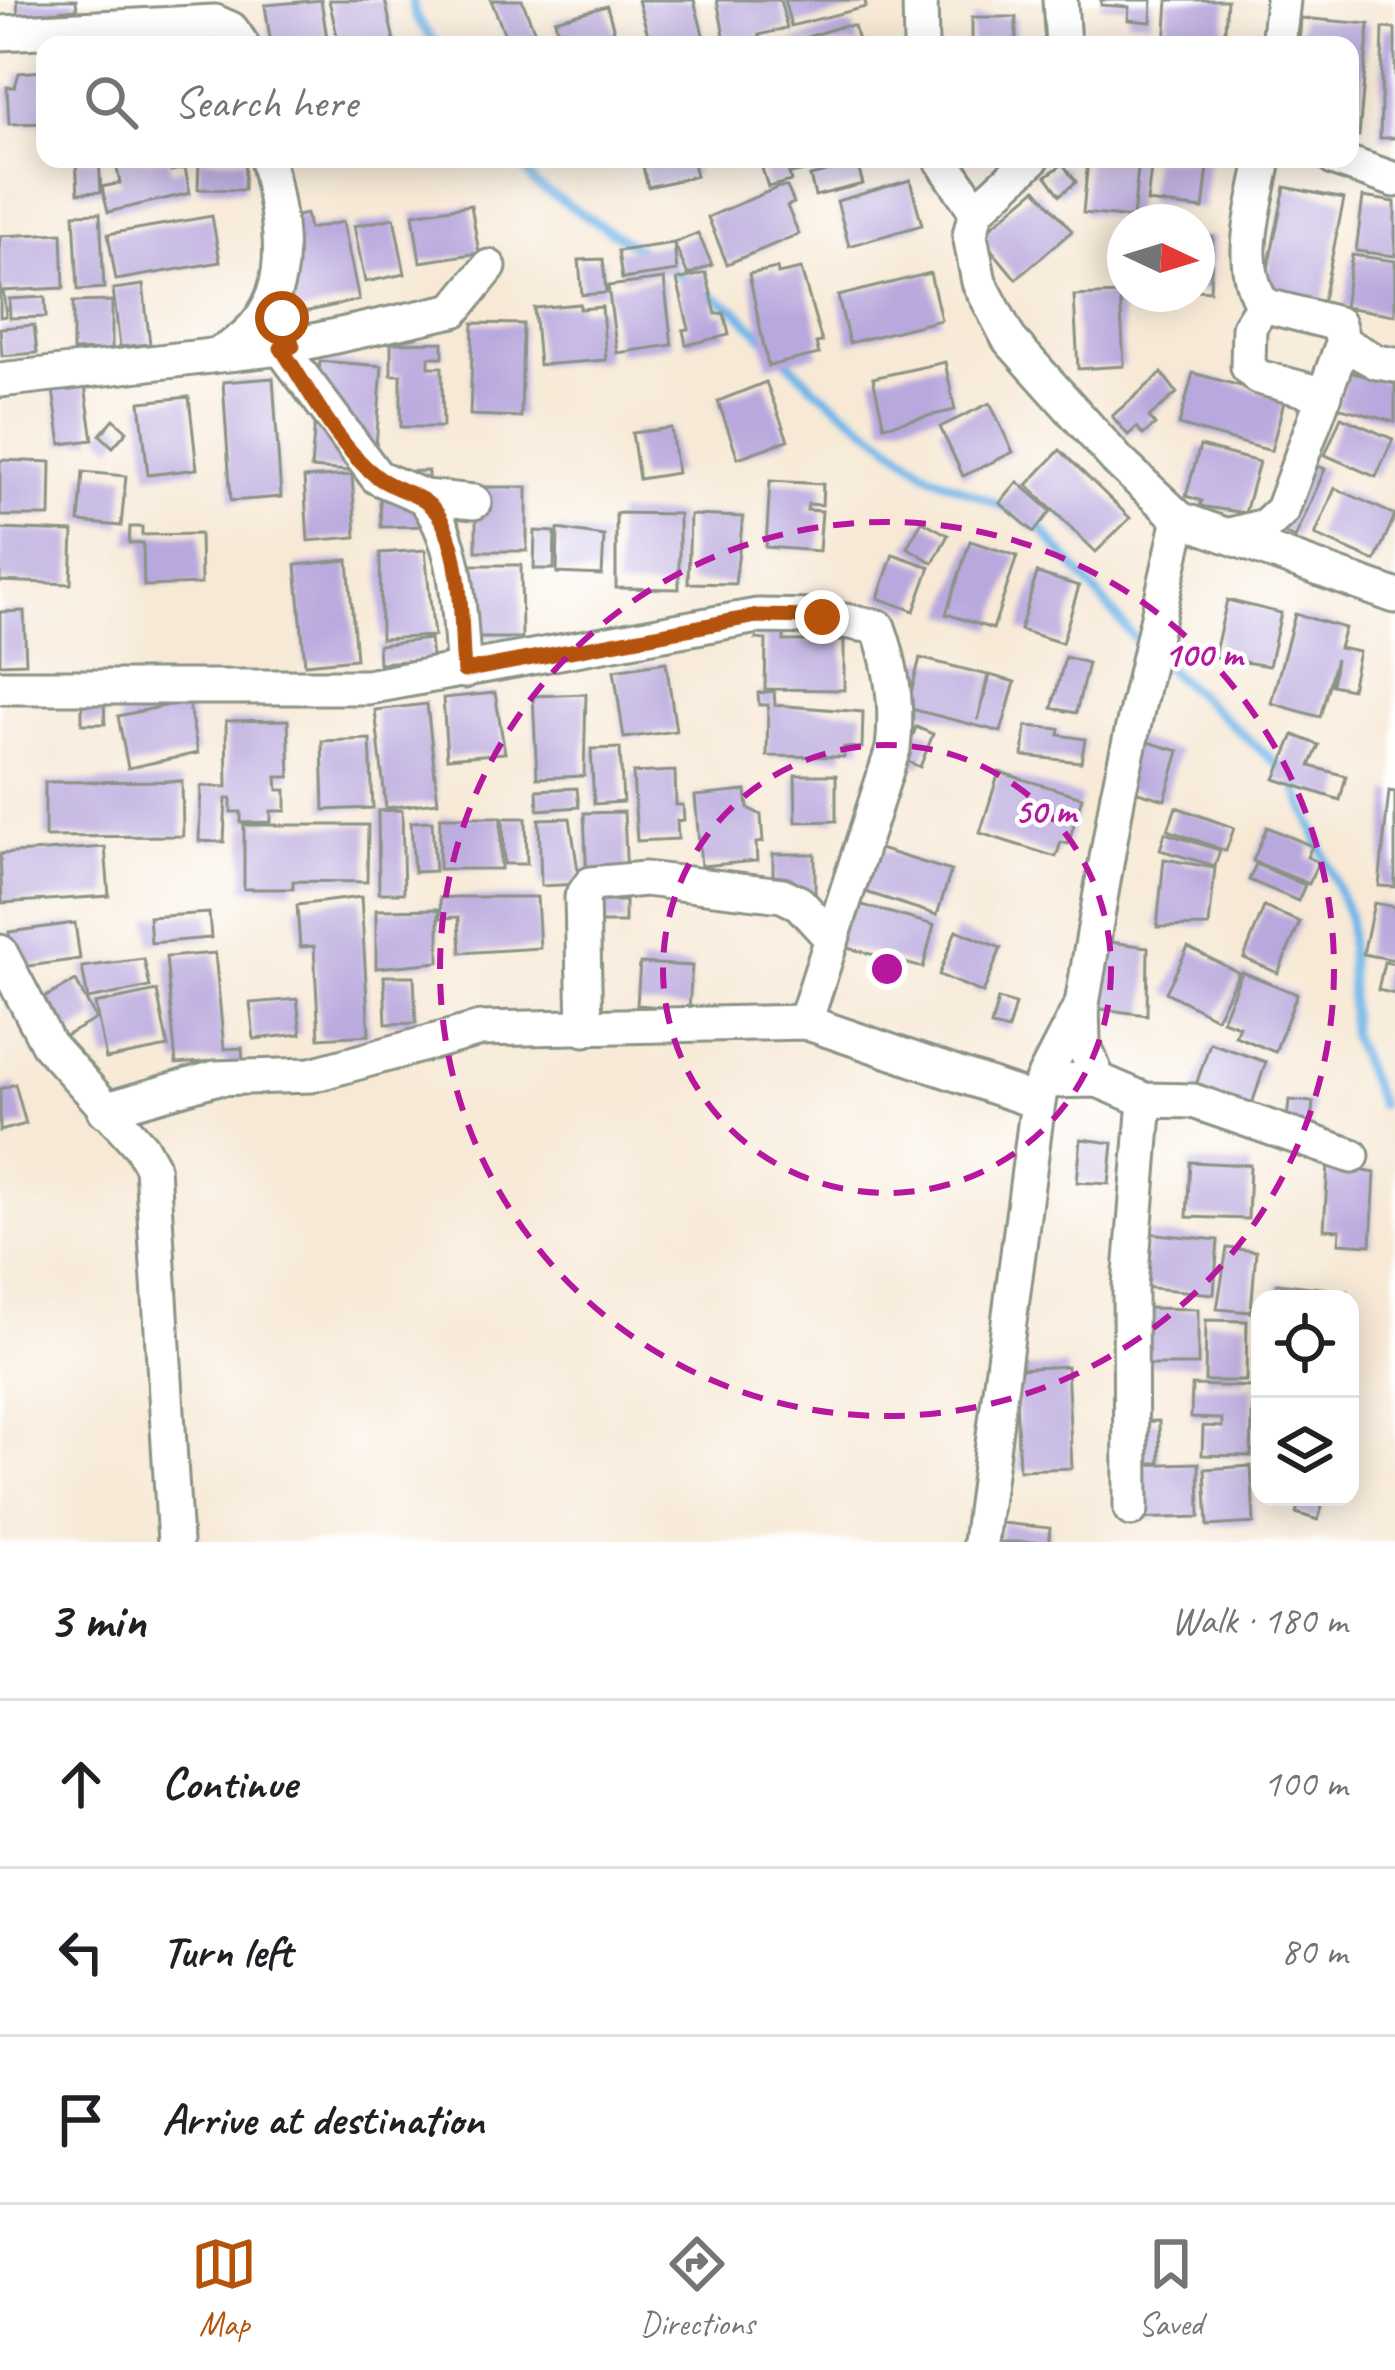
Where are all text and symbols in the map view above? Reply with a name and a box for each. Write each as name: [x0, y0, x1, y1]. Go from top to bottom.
search box: [36, 36, 1359, 168]
icon: search: [78, 69, 144, 135]
text: Search here: [174, 74, 357, 131]
north arrow: [1107, 204, 1215, 312]
route start: [255, 291, 309, 345]
route end: [795, 590, 849, 644]
text: 100 m: [1164, 631, 1245, 677]
text: 50 m: [1014, 788, 1079, 834]
centre of rings: [866, 948, 908, 990]
map controls: [1251, 1290, 1359, 1506]
button: locate: [1251, 1290, 1359, 1398]
button: layers: [1251, 1398, 1359, 1506]
text: 3 min: [48, 1588, 146, 1652]
text: Walk · 180 m: [1171, 1596, 1347, 1645]
icon: ahead: [48, 1751, 114, 1817]
text: Continue: [162, 1755, 296, 1812]
text: 100 m: [1263, 1759, 1347, 1808]
icon: left: [48, 1919, 114, 1985]
text: Turn left: [162, 1923, 292, 1980]
text: 80 m: [1281, 1927, 1347, 1976]
icon: arrive: [48, 2087, 114, 2153]
text: Arrive at destination: [162, 2091, 484, 2148]
tab: Map: [191, 2231, 257, 2345]
tab: Directions: [640, 2231, 755, 2345]
tab: Saved: [1138, 2231, 1204, 2345]

